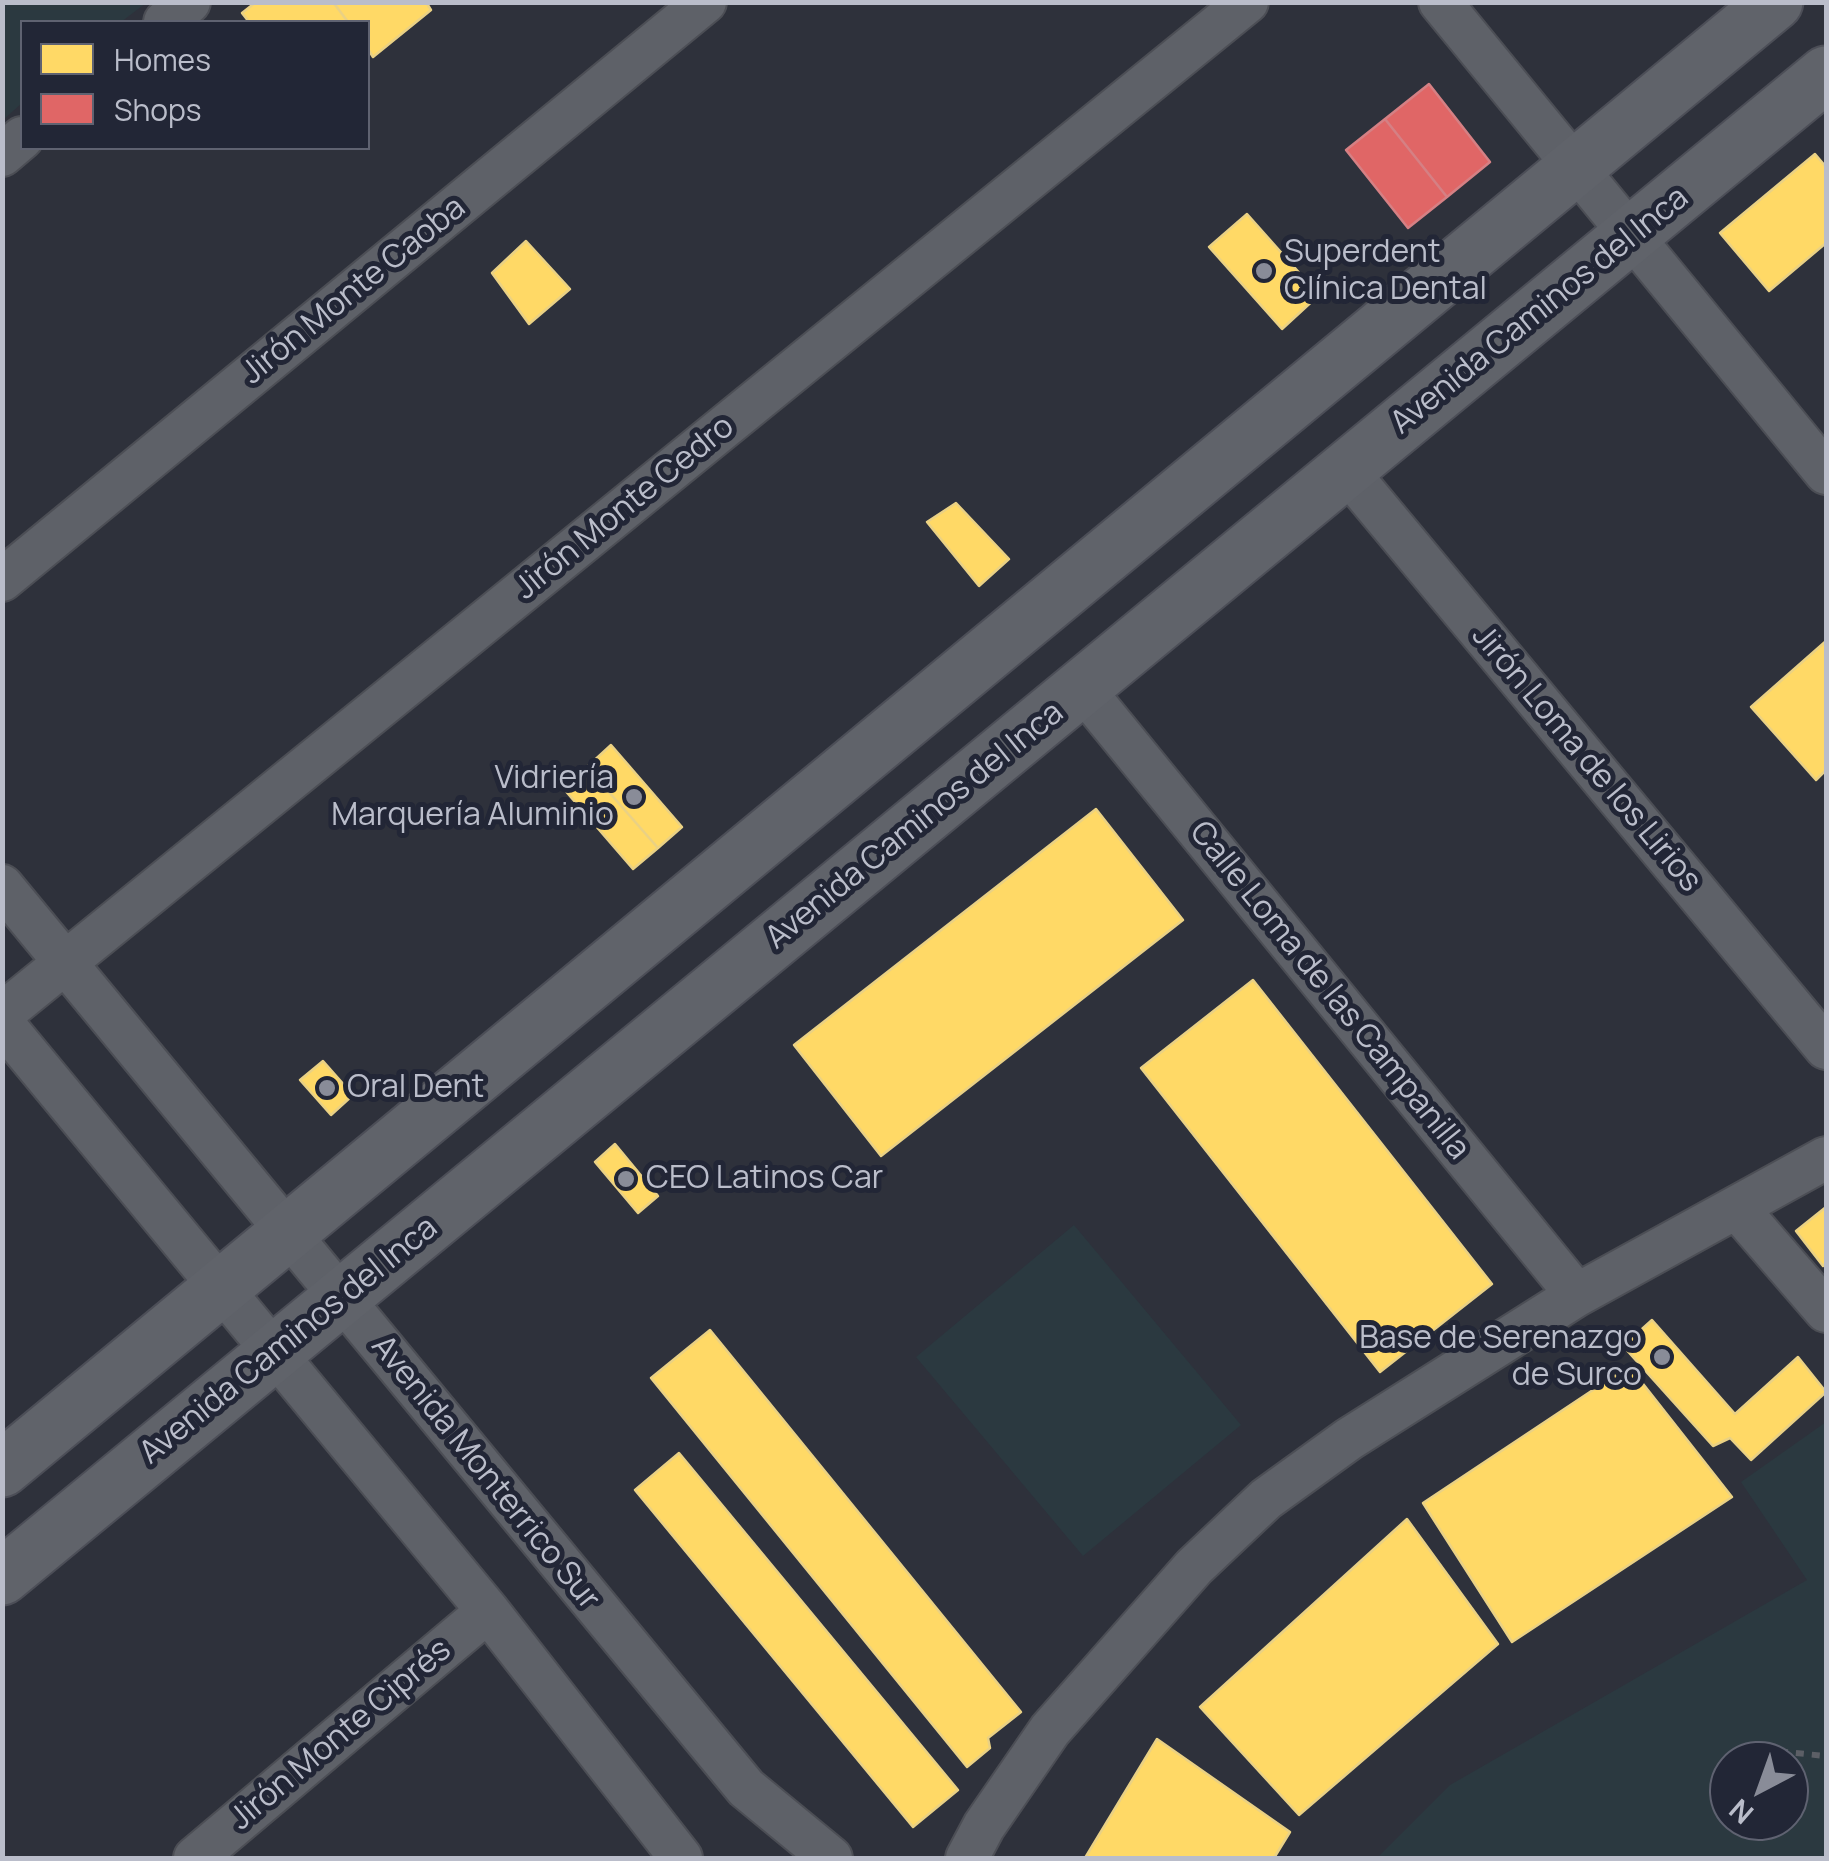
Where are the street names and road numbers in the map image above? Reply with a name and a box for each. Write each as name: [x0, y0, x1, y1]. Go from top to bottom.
street label: Avenida Caminos del Inca: [1383, 179, 1697, 443]
street label: Jirón Monte Caoba: [235, 189, 473, 393]
street label: Jirón Monte Cedro: [508, 408, 742, 608]
street label: Jirón Loma de los Lirios: [1463, 618, 1709, 900]
street label: Avenida Caminos del Inca: [758, 694, 1072, 958]
street label: Calle Loma de las Campanilla: [1181, 814, 1477, 1168]
street label: Avenida Caminos del Inca: [132, 1209, 446, 1473]
street label: Avenida Monterrico Sur: [363, 1328, 607, 1618]
street label: Jirón Monte Ciprés: [223, 1631, 459, 1839]

